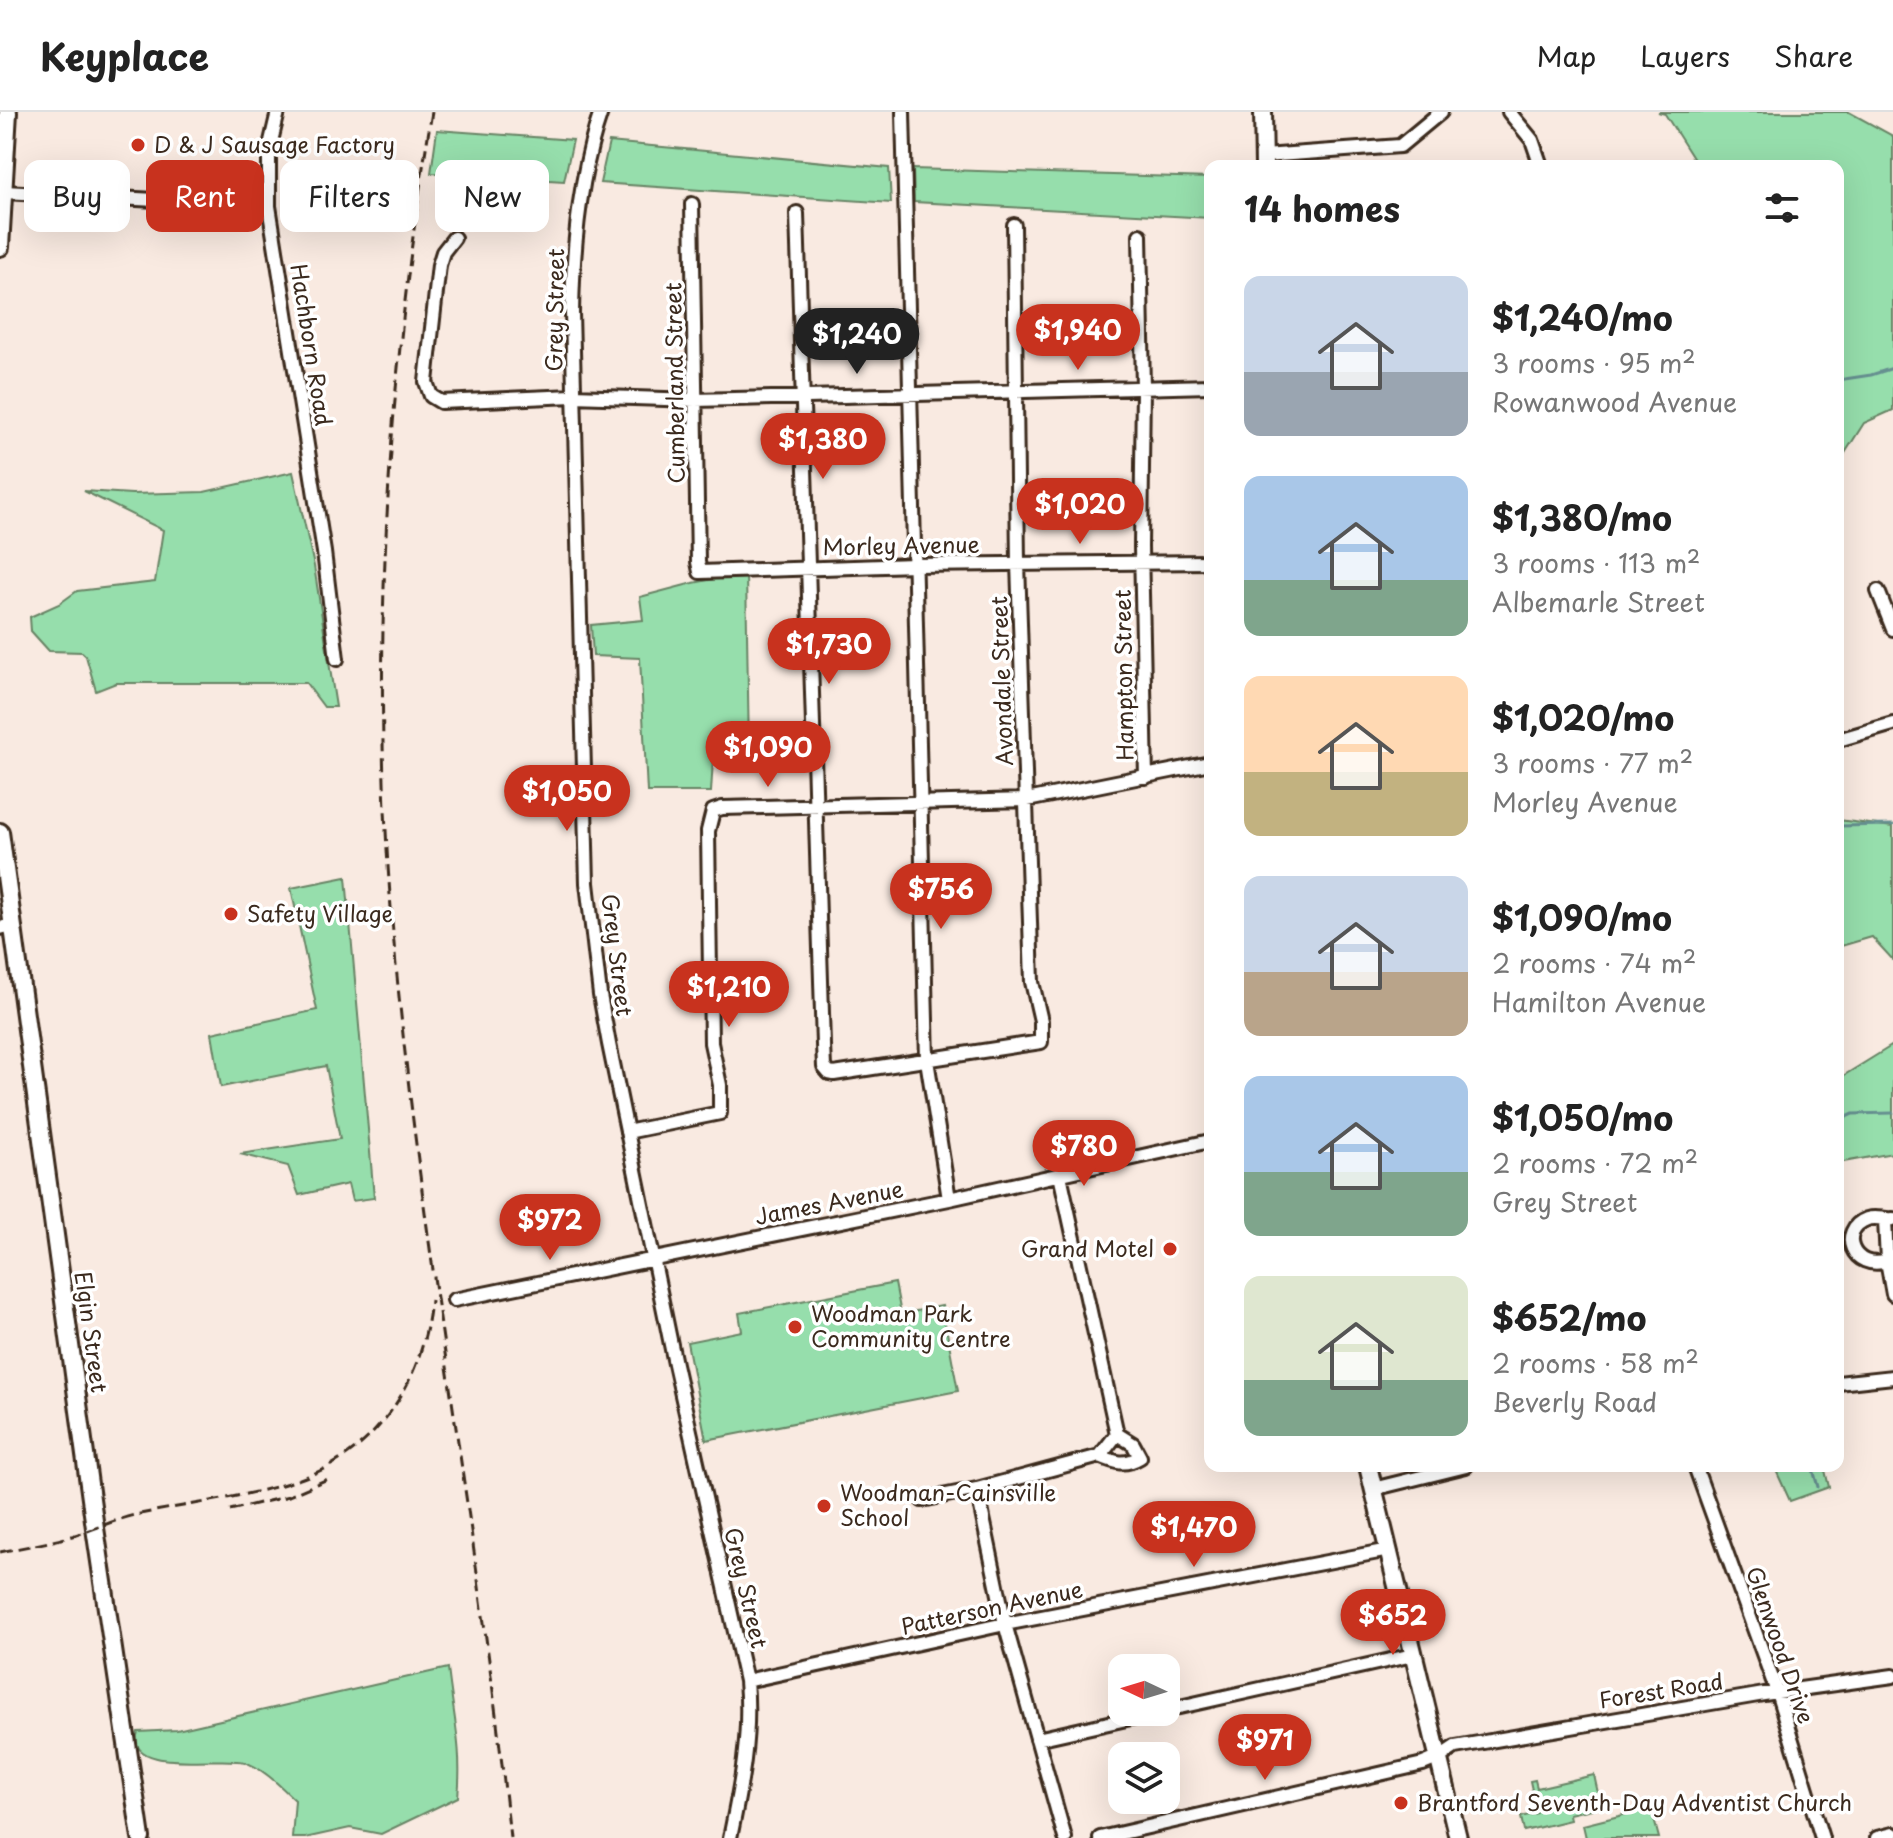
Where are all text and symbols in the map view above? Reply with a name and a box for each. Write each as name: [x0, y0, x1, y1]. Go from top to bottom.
text: Keyplace: [40, 27, 209, 84]
text: Map: [1536, 34, 1596, 77]
text: Layers: [1640, 34, 1730, 77]
text: Share: [1774, 34, 1853, 77]
place label: D & J Sausage Factory: [154, 127, 395, 160]
marker: D & J Sausage Factory: [129, 136, 147, 154]
chip: Buy: [24, 160, 130, 232]
chip: Rent: [146, 160, 264, 232]
chip: Filters: [280, 160, 419, 232]
chip: New: [435, 160, 549, 232]
text: 14 homes: [1244, 182, 1400, 234]
icon: filters: [1760, 186, 1804, 230]
street label: Grey Street: [536, 248, 571, 372]
street label: Hachborn Road: [283, 261, 342, 428]
street label: Cumberland Street: [655, 282, 692, 484]
text: $1,240/mo: [1492, 291, 1673, 343]
pin: $1,940: [1013, 304, 1143, 372]
pin: $1,240: [792, 308, 922, 376]
icon: home: [1308, 308, 1404, 404]
text: $1,940: [1034, 310, 1122, 349]
text: $1,240: [812, 314, 902, 353]
text: 3 rooms · 95 m²: [1492, 343, 1696, 382]
text: Rowanwood Avenue: [1492, 382, 1737, 421]
pin: $1,380: [758, 413, 888, 481]
text: $1,380: [779, 419, 867, 458]
pin: $1,020: [1015, 478, 1145, 546]
text: $1,020: [1035, 484, 1125, 523]
text: $1,380/mo: [1492, 491, 1672, 543]
icon: home: [1308, 508, 1404, 604]
street label: Morley Avenue: [822, 527, 980, 562]
text: 3 rooms · 113 m²: [1492, 543, 1700, 582]
text: Albemarle Street: [1492, 582, 1705, 621]
street label: Hampton Street: [1105, 589, 1140, 761]
street label: Avondale Street: [981, 596, 1020, 767]
pin: $1,730: [764, 618, 894, 686]
text: $1,730: [786, 624, 872, 663]
text: $1,020/mo: [1492, 691, 1674, 743]
icon: home: [1308, 708, 1404, 804]
pin: $1,090: [703, 721, 833, 789]
text: $1,090: [724, 727, 812, 766]
text: 3 rooms · 77 m²: [1492, 743, 1693, 782]
pin: $1,050: [502, 765, 632, 833]
text: $1,050: [522, 771, 612, 810]
text: Morley Avenue: [1492, 782, 1678, 821]
pin: $756: [894, 863, 988, 931]
text: $756: [908, 869, 974, 908]
text: $1,090/mo: [1492, 891, 1672, 943]
street label: Grey Street: [595, 892, 642, 1018]
place label: Safety Village: [247, 896, 393, 929]
marker: Safety Village: [222, 905, 240, 923]
icon: home: [1308, 908, 1404, 1004]
text: 2 rooms · 74 m²: [1492, 943, 1696, 982]
pin: $1,210: [664, 961, 794, 1029]
text: $1,210: [687, 967, 771, 1006]
text: Hamilton Avenue: [1492, 982, 1706, 1021]
text: $1,050/mo: [1492, 1091, 1673, 1143]
icon: home: [1308, 1108, 1404, 1204]
pin: $780: [1037, 1120, 1131, 1188]
text: $780: [1051, 1126, 1117, 1165]
text: 2 rooms · 72 m²: [1492, 1143, 1698, 1182]
street label: James Avenue: [752, 1171, 906, 1232]
text: Grey Street: [1492, 1182, 1637, 1221]
pin: $972: [503, 1194, 597, 1262]
text: $972: [518, 1200, 582, 1239]
place label: Grand Motel: [1021, 1231, 1154, 1264]
marker: Grand Motel: [1161, 1240, 1179, 1258]
street label: Elgin Street: [68, 1269, 117, 1395]
text: $652/mo: [1492, 1291, 1646, 1343]
place label: Woodman Park Community Centre: [811, 1296, 1011, 1354]
icon: home: [1308, 1308, 1404, 1404]
marker: Woodman Park Community Centre: [786, 1318, 804, 1336]
text: 2 rooms · 58 m²: [1492, 1343, 1699, 1382]
text: Beverly Road: [1492, 1382, 1657, 1421]
place label: Woodman-Cainsville School: [840, 1475, 1056, 1533]
marker: Woodman-Cainsville School: [815, 1497, 833, 1515]
pin: $1,470: [1129, 1501, 1259, 1569]
text: $1,470: [1151, 1507, 1237, 1546]
street label: Grey Street: [718, 1524, 777, 1651]
street label: Glenwood Drive: [1739, 1561, 1824, 1728]
street label: Patterson Avenue: [898, 1571, 1085, 1642]
pin: $652: [1346, 1589, 1440, 1657]
text: $652: [1359, 1595, 1427, 1634]
north arrow: [1108, 1654, 1180, 1726]
map controls: [1108, 1654, 1180, 1814]
street label: Forest Road: [1596, 1663, 1725, 1716]
pin: $971: [1218, 1714, 1312, 1782]
text: $971: [1236, 1720, 1294, 1759]
button: layers: [1108, 1742, 1180, 1814]
place label: Brantford Seventh-Day Adventist Church: [1417, 1785, 1852, 1818]
marker: Brantford Seventh-Day Adventist Church: [1392, 1794, 1410, 1812]

